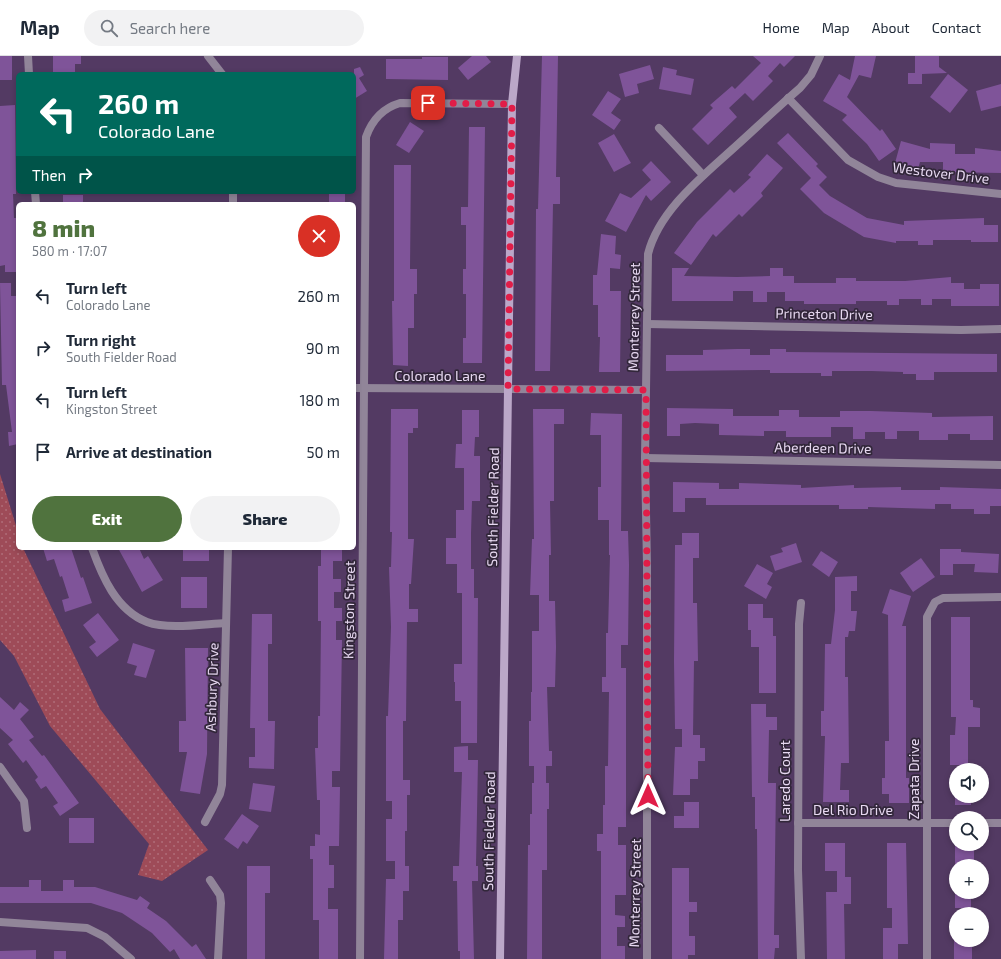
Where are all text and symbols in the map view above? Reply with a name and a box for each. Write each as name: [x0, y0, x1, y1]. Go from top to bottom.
search box: [84, 10, 364, 46]
text: Map: [20, 16, 60, 39]
icon: search: [98, 17, 120, 39]
text: Search here: [130, 19, 210, 37]
text: Home: [763, 19, 800, 36]
text: Map: [822, 19, 850, 36]
text: About: [872, 19, 910, 36]
text: Contact: [932, 19, 981, 36]
text: 260 m: [98, 86, 179, 120]
pin: [411, 86, 445, 120]
icon: left: [32, 88, 84, 140]
icon: arrive: [417, 92, 439, 114]
text: Colorado Lane: [98, 120, 215, 142]
street label: Westover Drive: [892, 158, 990, 187]
icon: right: [74, 164, 96, 186]
text: Then: [32, 166, 66, 184]
text: 8 min: [32, 213, 95, 242]
button: close: [298, 215, 340, 257]
text: 580 m · 17:07: [32, 243, 107, 259]
street label: Monterrey Street: [624, 262, 643, 372]
text: Turn left: [66, 279, 127, 297]
icon: left: [32, 285, 54, 307]
text: 260 m: [297, 287, 340, 305]
text: Colorado Lane: [66, 297, 150, 313]
street label: Princeton Drive: [775, 304, 873, 323]
text: Turn right: [66, 331, 136, 349]
icon: right: [32, 337, 54, 359]
text: 90 m: [306, 339, 340, 357]
text: South Fielder Road: [66, 349, 177, 365]
street label: Colorado Lane: [395, 367, 485, 384]
text: Turn left: [66, 383, 127, 401]
icon: left: [32, 389, 54, 411]
text: 180 m: [299, 391, 340, 409]
text: Kingston Street: [66, 401, 157, 417]
street label: Aberdeen Drive: [774, 438, 872, 457]
icon: arrive: [32, 441, 54, 463]
text: Arrive at destination: [66, 443, 212, 461]
text: 50 m: [306, 443, 340, 461]
street label: South Fielder Road: [483, 447, 502, 567]
button: Exit: [32, 496, 182, 542]
button: Share: [190, 496, 340, 542]
street label: Kingston Street: [339, 561, 358, 659]
street label: Ashbury Drive: [201, 642, 222, 732]
street label: Zapata Drive: [905, 739, 922, 819]
street label: Laredo Court: [776, 740, 793, 822]
map controls: [949, 763, 989, 947]
button: sound: [949, 763, 989, 803]
street label: South Fielder Road: [479, 771, 498, 891]
position arrow: [627, 775, 669, 817]
street label: Del Rio Drive: [813, 801, 893, 818]
button: search: [949, 811, 989, 851]
street label: Monterrey Street: [625, 838, 644, 948]
button: +: [949, 859, 989, 899]
button: −: [949, 907, 989, 947]

